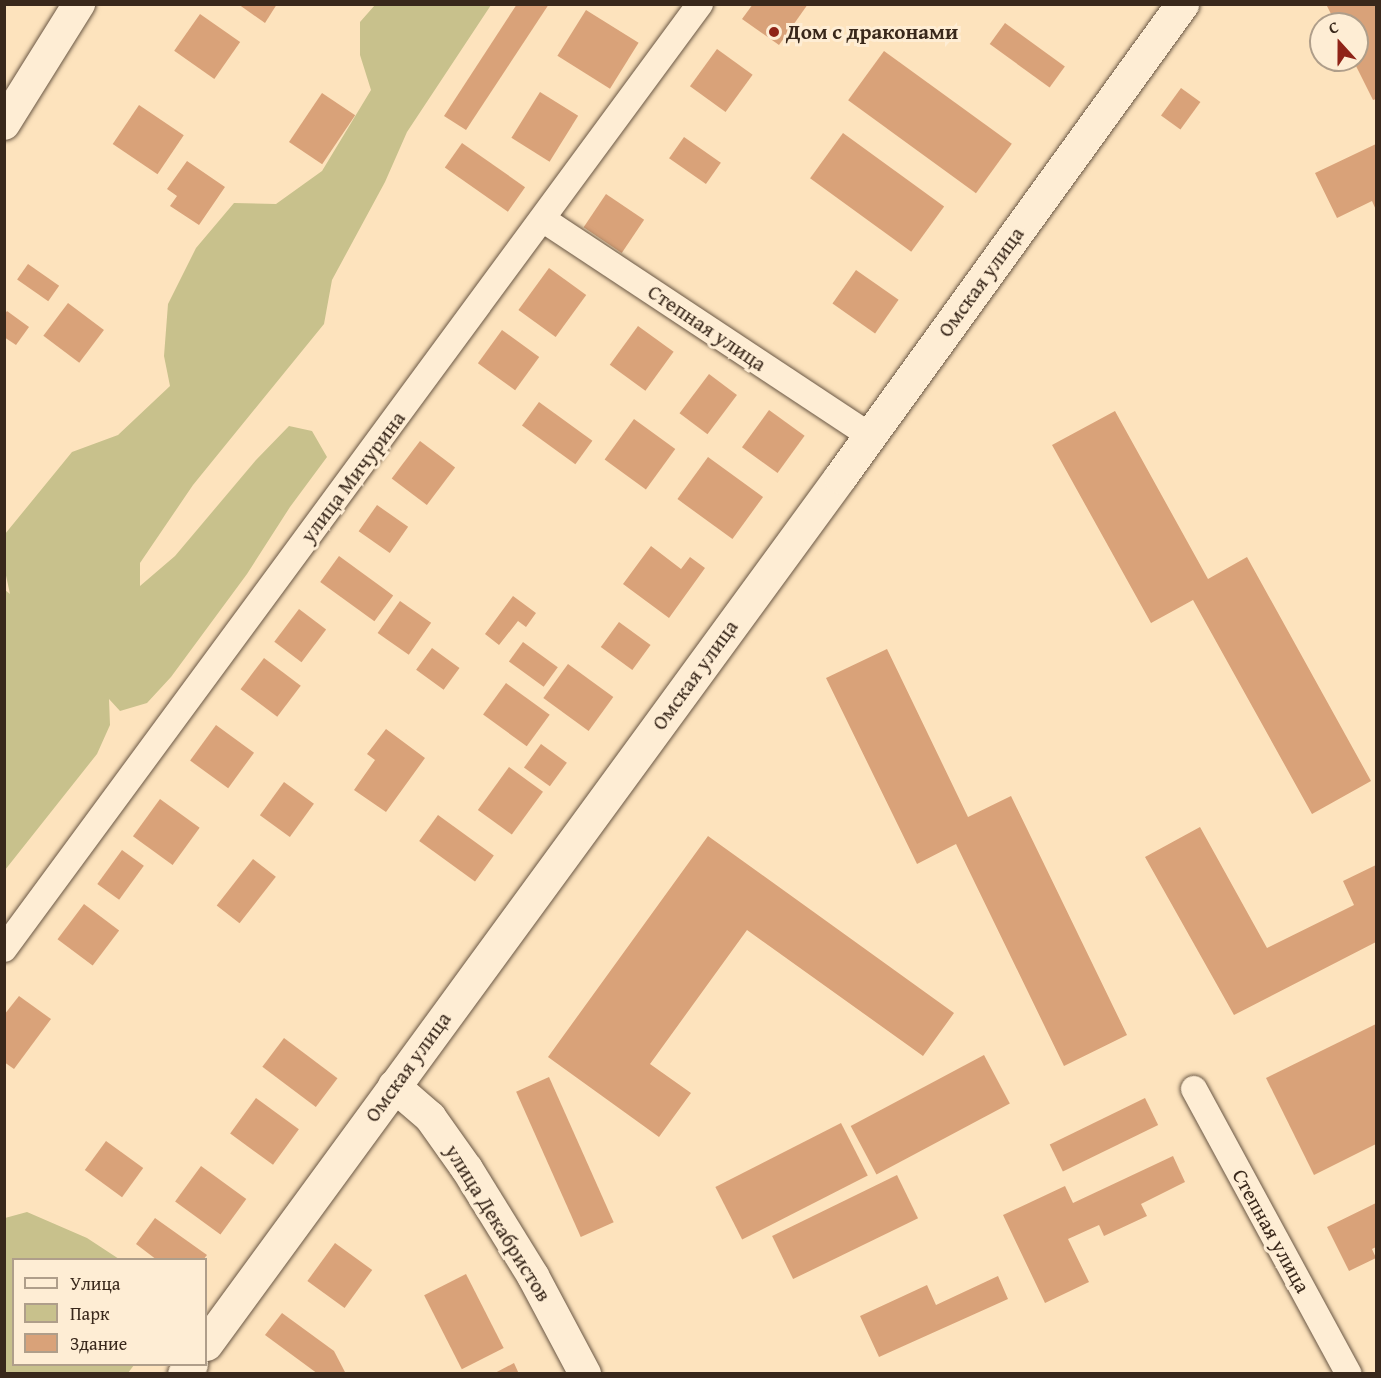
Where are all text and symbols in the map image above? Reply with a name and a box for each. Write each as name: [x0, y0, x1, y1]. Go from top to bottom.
north arrow: [1309, 12, 1369, 72]
text: С: [1325, 14, 1342, 40]
place label: Дом с драконами: [786, 19, 958, 45]
marker: Дом с драконами: [767, 25, 781, 39]
street label: Омская улица: [933, 222, 1029, 342]
street label: Степная улица: [643, 279, 771, 377]
street label: улица Мичурина: [295, 406, 411, 548]
street label: Омская улица: [647, 615, 743, 735]
street label: Омская улица: [360, 1007, 456, 1127]
street label: улица Декабристов: [439, 1140, 557, 1306]
street label: Степная улица: [1227, 1165, 1315, 1297]
legend: [12, 1258, 207, 1366]
text: Улица: [70, 1270, 120, 1297]
text: Парк: [70, 1300, 109, 1327]
text: Здание: [70, 1330, 127, 1357]

